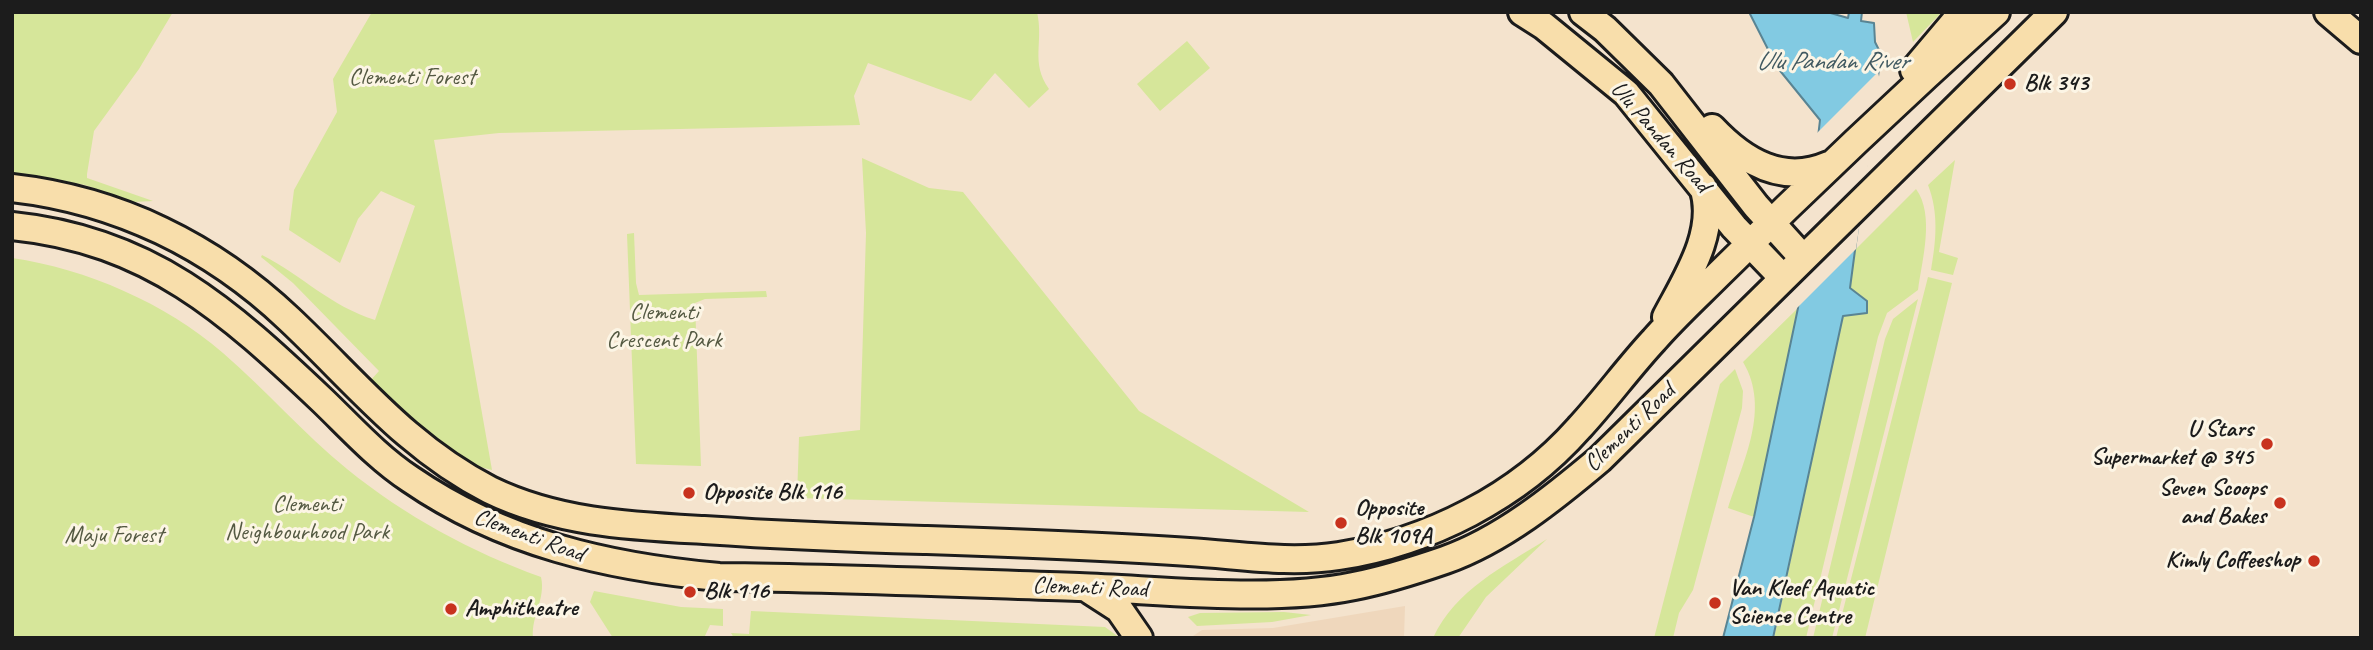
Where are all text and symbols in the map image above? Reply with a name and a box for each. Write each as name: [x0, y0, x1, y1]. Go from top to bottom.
water label: Ulu Pandan River: [1756, 46, 1908, 78]
park label: Clementi Forest: [349, 64, 475, 92]
place label: Blk 343: [2024, 70, 2088, 98]
street label: Ulu Pandan Road: [1604, 75, 1716, 199]
marker: Blk 343: [2002, 76, 2018, 92]
park label: Clementi Crescent Park: [606, 299, 722, 355]
street label: Clementi Road: [1579, 378, 1681, 478]
place label: U Stars Supermarket @ 345: [2091, 416, 2253, 472]
marker: U Stars Supermarket @ 345: [2259, 436, 2275, 452]
place label: Seven Scoops and Bakes: [2159, 475, 2266, 531]
place label: Opposite Blk 116: [703, 479, 842, 507]
marker: Opposite Blk 116: [681, 485, 697, 501]
park label: Clementi Neighbourhood Park: [225, 491, 389, 547]
place label: Opposite Blk 109A: [1355, 495, 1431, 551]
marker: Seven Scoops and Bakes: [2272, 495, 2288, 511]
street label: Clementi Road: [470, 503, 588, 569]
marker: Opposite Blk 109A: [1333, 515, 1349, 531]
park label: Maju Forest: [65, 522, 163, 550]
place label: Kimly Coffeeshop: [2166, 547, 2300, 575]
marker: Kimly Coffeeshop: [2306, 553, 2322, 569]
street label: Clementi Road: [1032, 572, 1148, 604]
place label: Van Kleef Aquatic Science Centre: [1729, 575, 1874, 631]
place label: Blk 116: [704, 578, 769, 606]
marker: Blk 116: [682, 584, 698, 600]
place label: Amphitheatre: [465, 595, 578, 623]
marker: Van Kleef Aquatic Science Centre: [1707, 595, 1723, 611]
marker: Amphitheatre: [443, 601, 459, 617]

